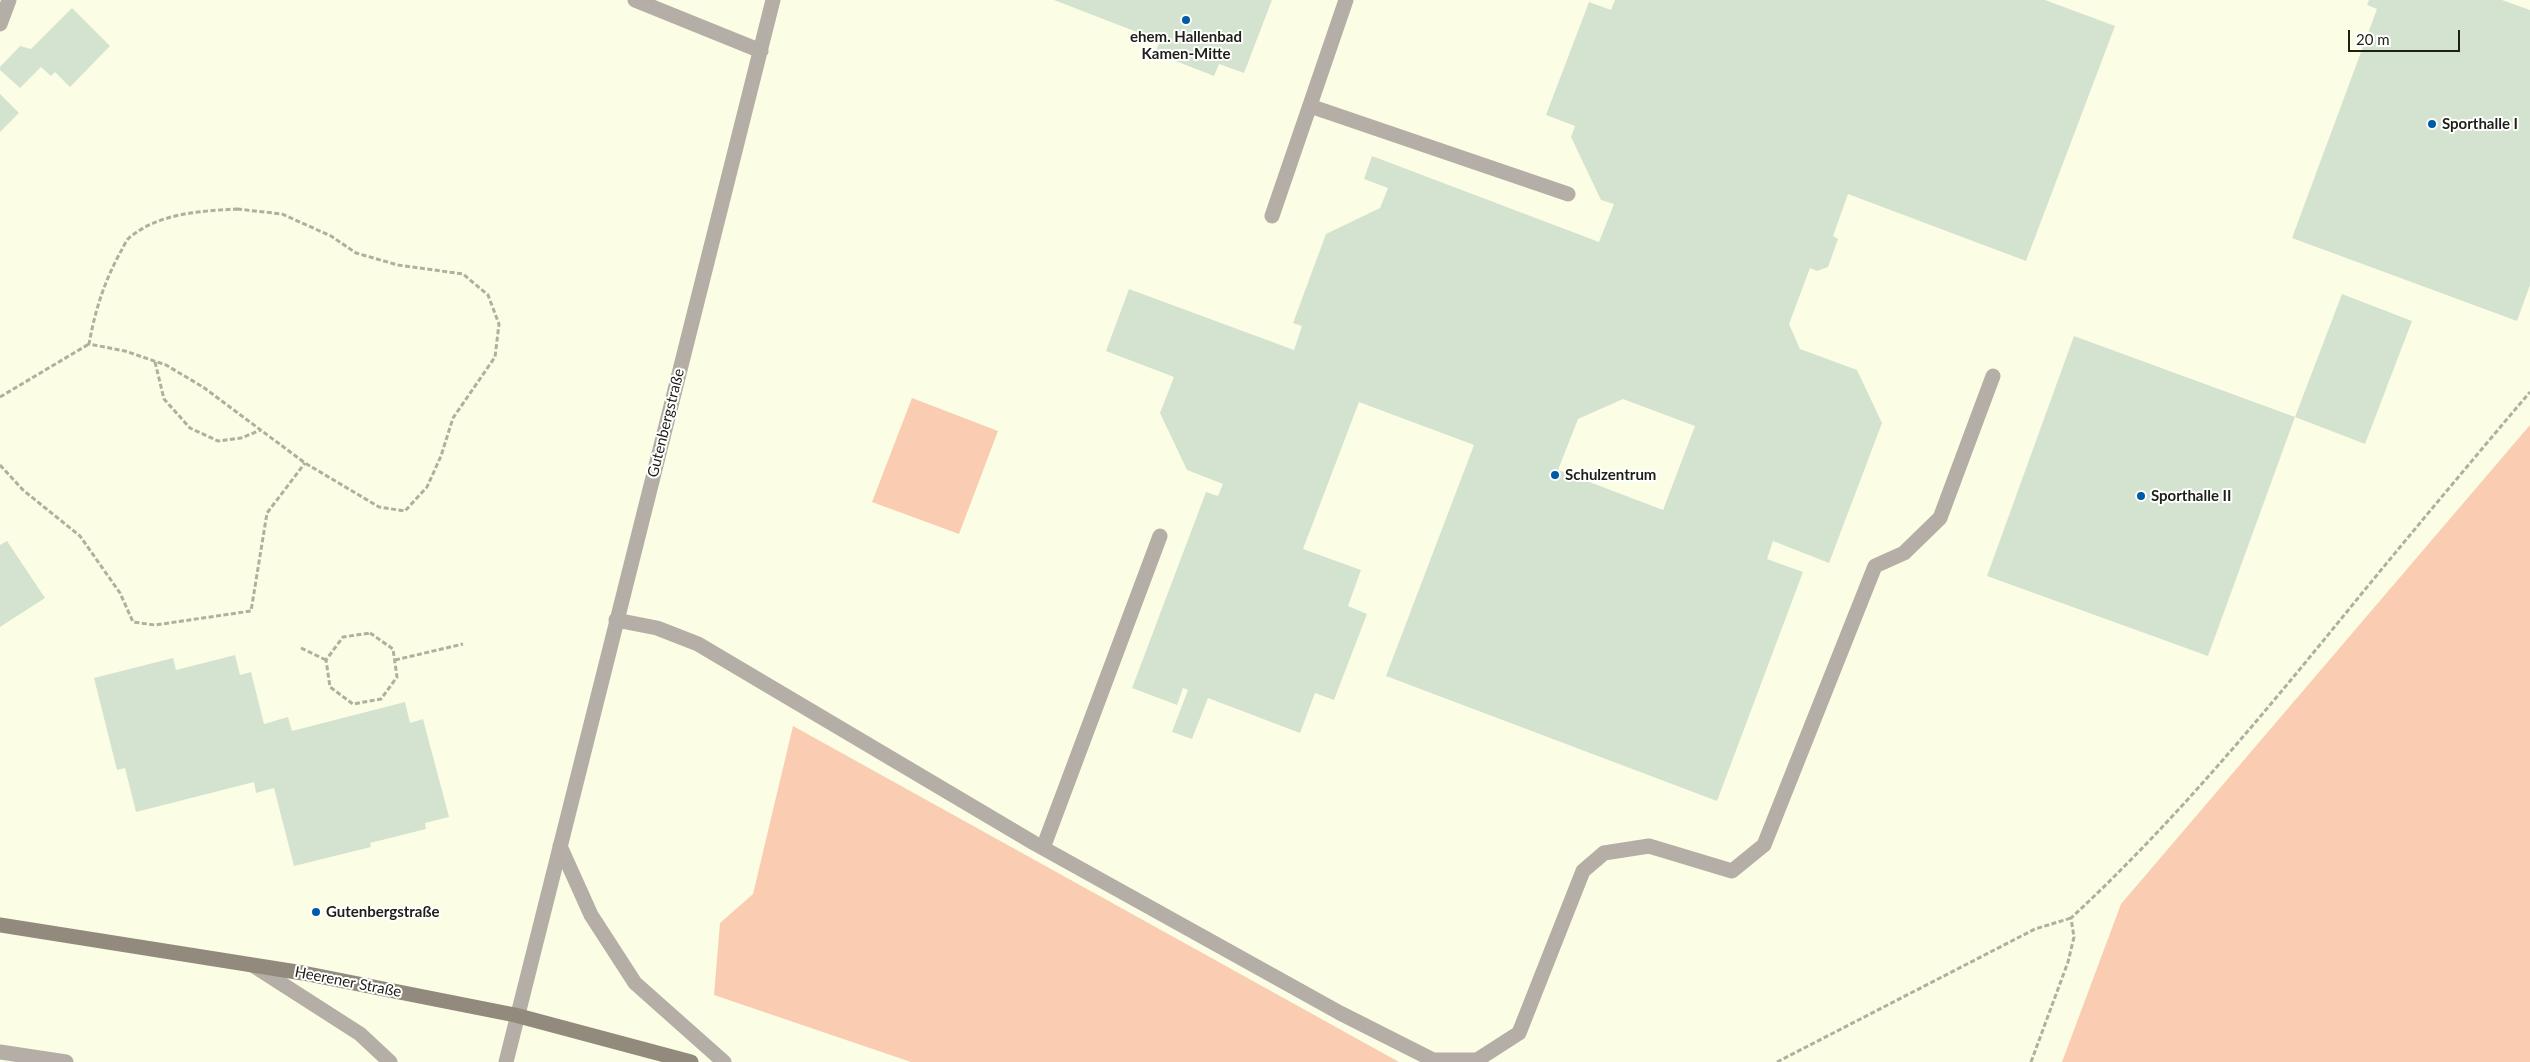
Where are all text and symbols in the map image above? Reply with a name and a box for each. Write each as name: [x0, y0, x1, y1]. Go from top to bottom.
marker: ehem. Hallenbad Kamen-Mitte: [1180, 14, 1192, 26]
scale bar: [2350, 20, 2462, 52]
place label: ehem. Hallenbad Kamen-Mitte: [1130, 28, 1242, 63]
text: 20 m: [2356, 30, 2390, 48]
place label: Sporthalle I: [2442, 115, 2518, 133]
marker: Sporthalle I: [2426, 118, 2438, 130]
street label: Gutenbergstraße: [644, 367, 688, 479]
place label: Schulzentrum: [1565, 466, 1656, 484]
marker: Schulzentrum: [1549, 469, 1561, 481]
place label: Sporthalle II: [2151, 487, 2231, 505]
marker: Sporthalle II: [2135, 490, 2147, 502]
place label: Gutenbergstraße: [326, 903, 440, 921]
marker: Gutenbergstraße: [310, 906, 322, 918]
street label: Heerener Straße: [293, 963, 403, 1001]

